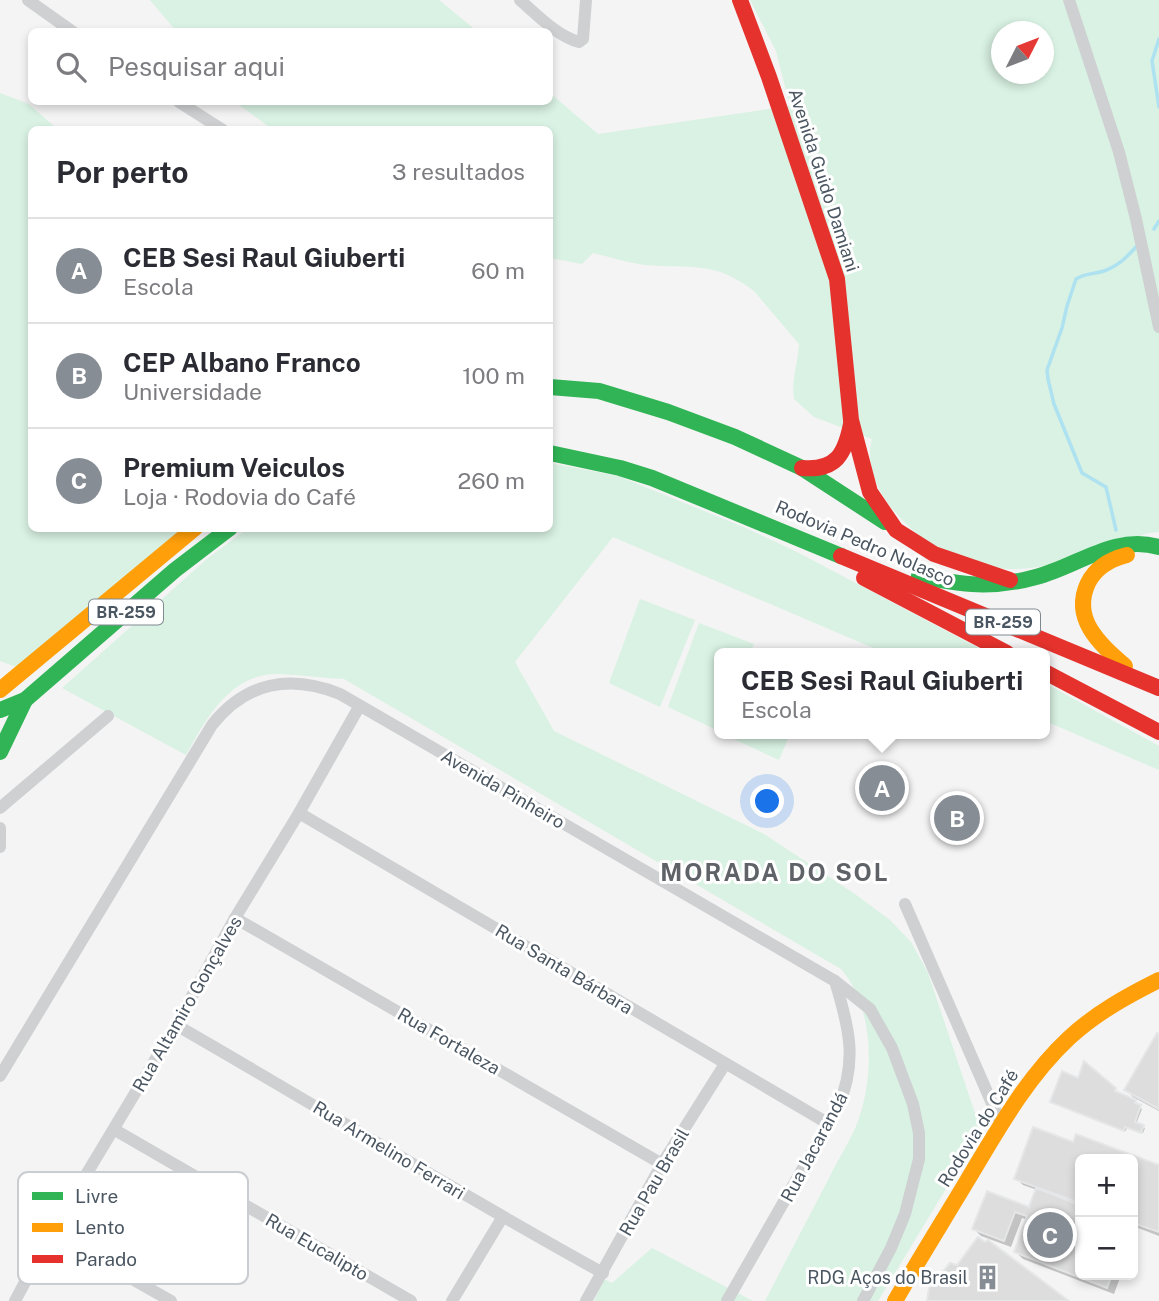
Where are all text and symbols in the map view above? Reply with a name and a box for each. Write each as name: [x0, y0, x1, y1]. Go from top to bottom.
north arrow: [991, 21, 1054, 84]
search box: [28, 28, 553, 105]
icon: search: [52, 48, 90, 86]
text: Pesquisar aqui: [108, 51, 285, 82]
street label: Avenida Guido Damiani: [784, 86, 864, 274]
text: Por perto: [56, 154, 188, 190]
text: 3 resultados: [392, 158, 525, 185]
text: CEB Sesi Raul Giuberti: [123, 242, 405, 273]
text: A: [71, 257, 87, 284]
text: 60 m: [471, 257, 525, 284]
text: Escola: [123, 273, 194, 300]
text: CEP Albano Franco: [123, 347, 361, 378]
text: B: [71, 362, 87, 389]
text: 100 m: [462, 362, 525, 389]
text: Universidade: [123, 378, 262, 405]
text: Premium Veiculos: [123, 452, 345, 483]
text: C: [71, 467, 87, 494]
text: 260 m: [458, 467, 525, 494]
text: Loja · Rodovia do Café: [123, 483, 356, 510]
street label: Rodovia Pedro Nolasco: [772, 496, 958, 590]
road number: BR-259: [89, 600, 163, 624]
road number: BR-259: [966, 610, 1040, 635]
popup: [714, 648, 1050, 739]
text: CEB Sesi Raul Giuberti: [741, 665, 1023, 696]
text: Escola: [741, 696, 812, 723]
street label: Avenida Pinheiro: [437, 745, 569, 833]
pin: A: [859, 762, 905, 814]
your location: [750, 784, 784, 818]
pin: B: [934, 792, 980, 844]
district label: MORADA DO SOL: [660, 858, 890, 886]
street label: Rua Altamiro Gonçalves: [128, 912, 246, 1096]
street label: Rua Santa Bárbara: [492, 920, 636, 1018]
street label: Rua Fortaleza: [394, 1003, 504, 1079]
street label: Rodovia do Café: [933, 1065, 1023, 1191]
street label: Rua Jacarandá: [776, 1089, 852, 1205]
street label: Rua Armelino Ferrari: [309, 1096, 469, 1204]
street label: Rua Pau Brasil: [615, 1125, 693, 1239]
map controls: [1075, 1154, 1138, 1280]
button: +: [1075, 1154, 1138, 1217]
legend: [18, 1172, 248, 1284]
text: Livre: [75, 1185, 118, 1207]
street label: Rua Eucalipto: [262, 1209, 372, 1285]
pin: C: [1027, 1209, 1073, 1261]
text: Lento: [75, 1216, 125, 1238]
button: −: [1075, 1217, 1138, 1280]
text: Parado: [75, 1248, 137, 1270]
building icon: RDG Aços do Brasil: [974, 1263, 1002, 1291]
place label: RDG Aços do Brasil: [807, 1267, 968, 1288]

